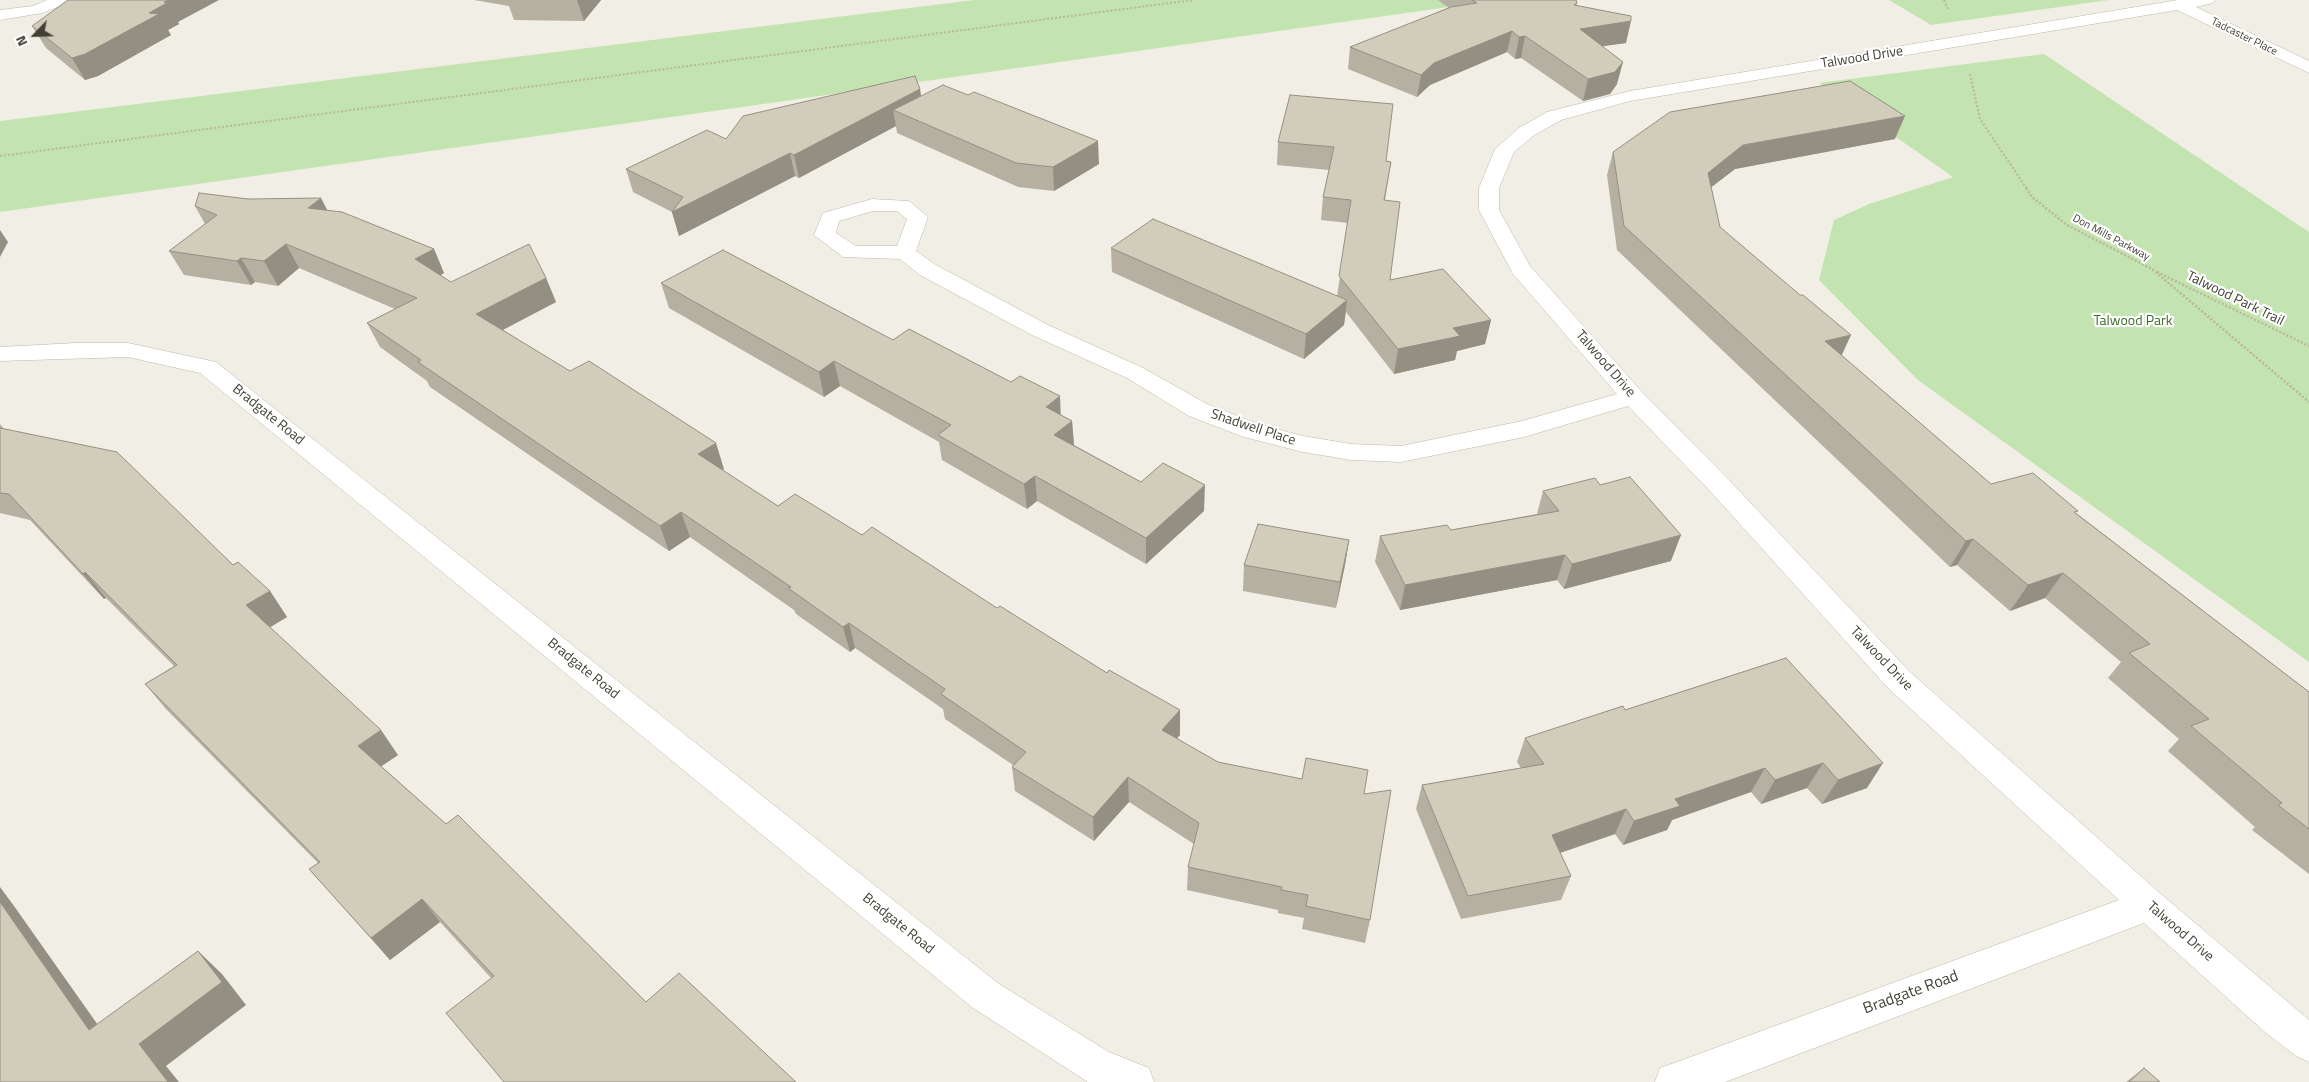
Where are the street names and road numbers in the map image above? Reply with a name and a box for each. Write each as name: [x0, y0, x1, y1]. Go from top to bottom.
street label: Tadcaster Place: [2209, 15, 2279, 59]
street label: Talwood Drive: [1820, 43, 1904, 73]
street label: Don Mills Parkway: [2070, 212, 2152, 264]
street label: Talwood Park Trail: [2183, 268, 2287, 330]
street label: Talwood Drive: [1571, 327, 1639, 401]
street label: Bradgate Road: [229, 381, 307, 449]
street label: Shadwell Place: [1208, 406, 1298, 450]
street label: Talwood Drive: [1846, 623, 1916, 695]
street label: Bradgate Road: [544, 635, 622, 703]
street label: Bradgate Road: [859, 890, 937, 958]
street label: Talwood Drive: [2143, 898, 2217, 966]
street label: Bradgate Road: [1861, 967, 1961, 1019]

